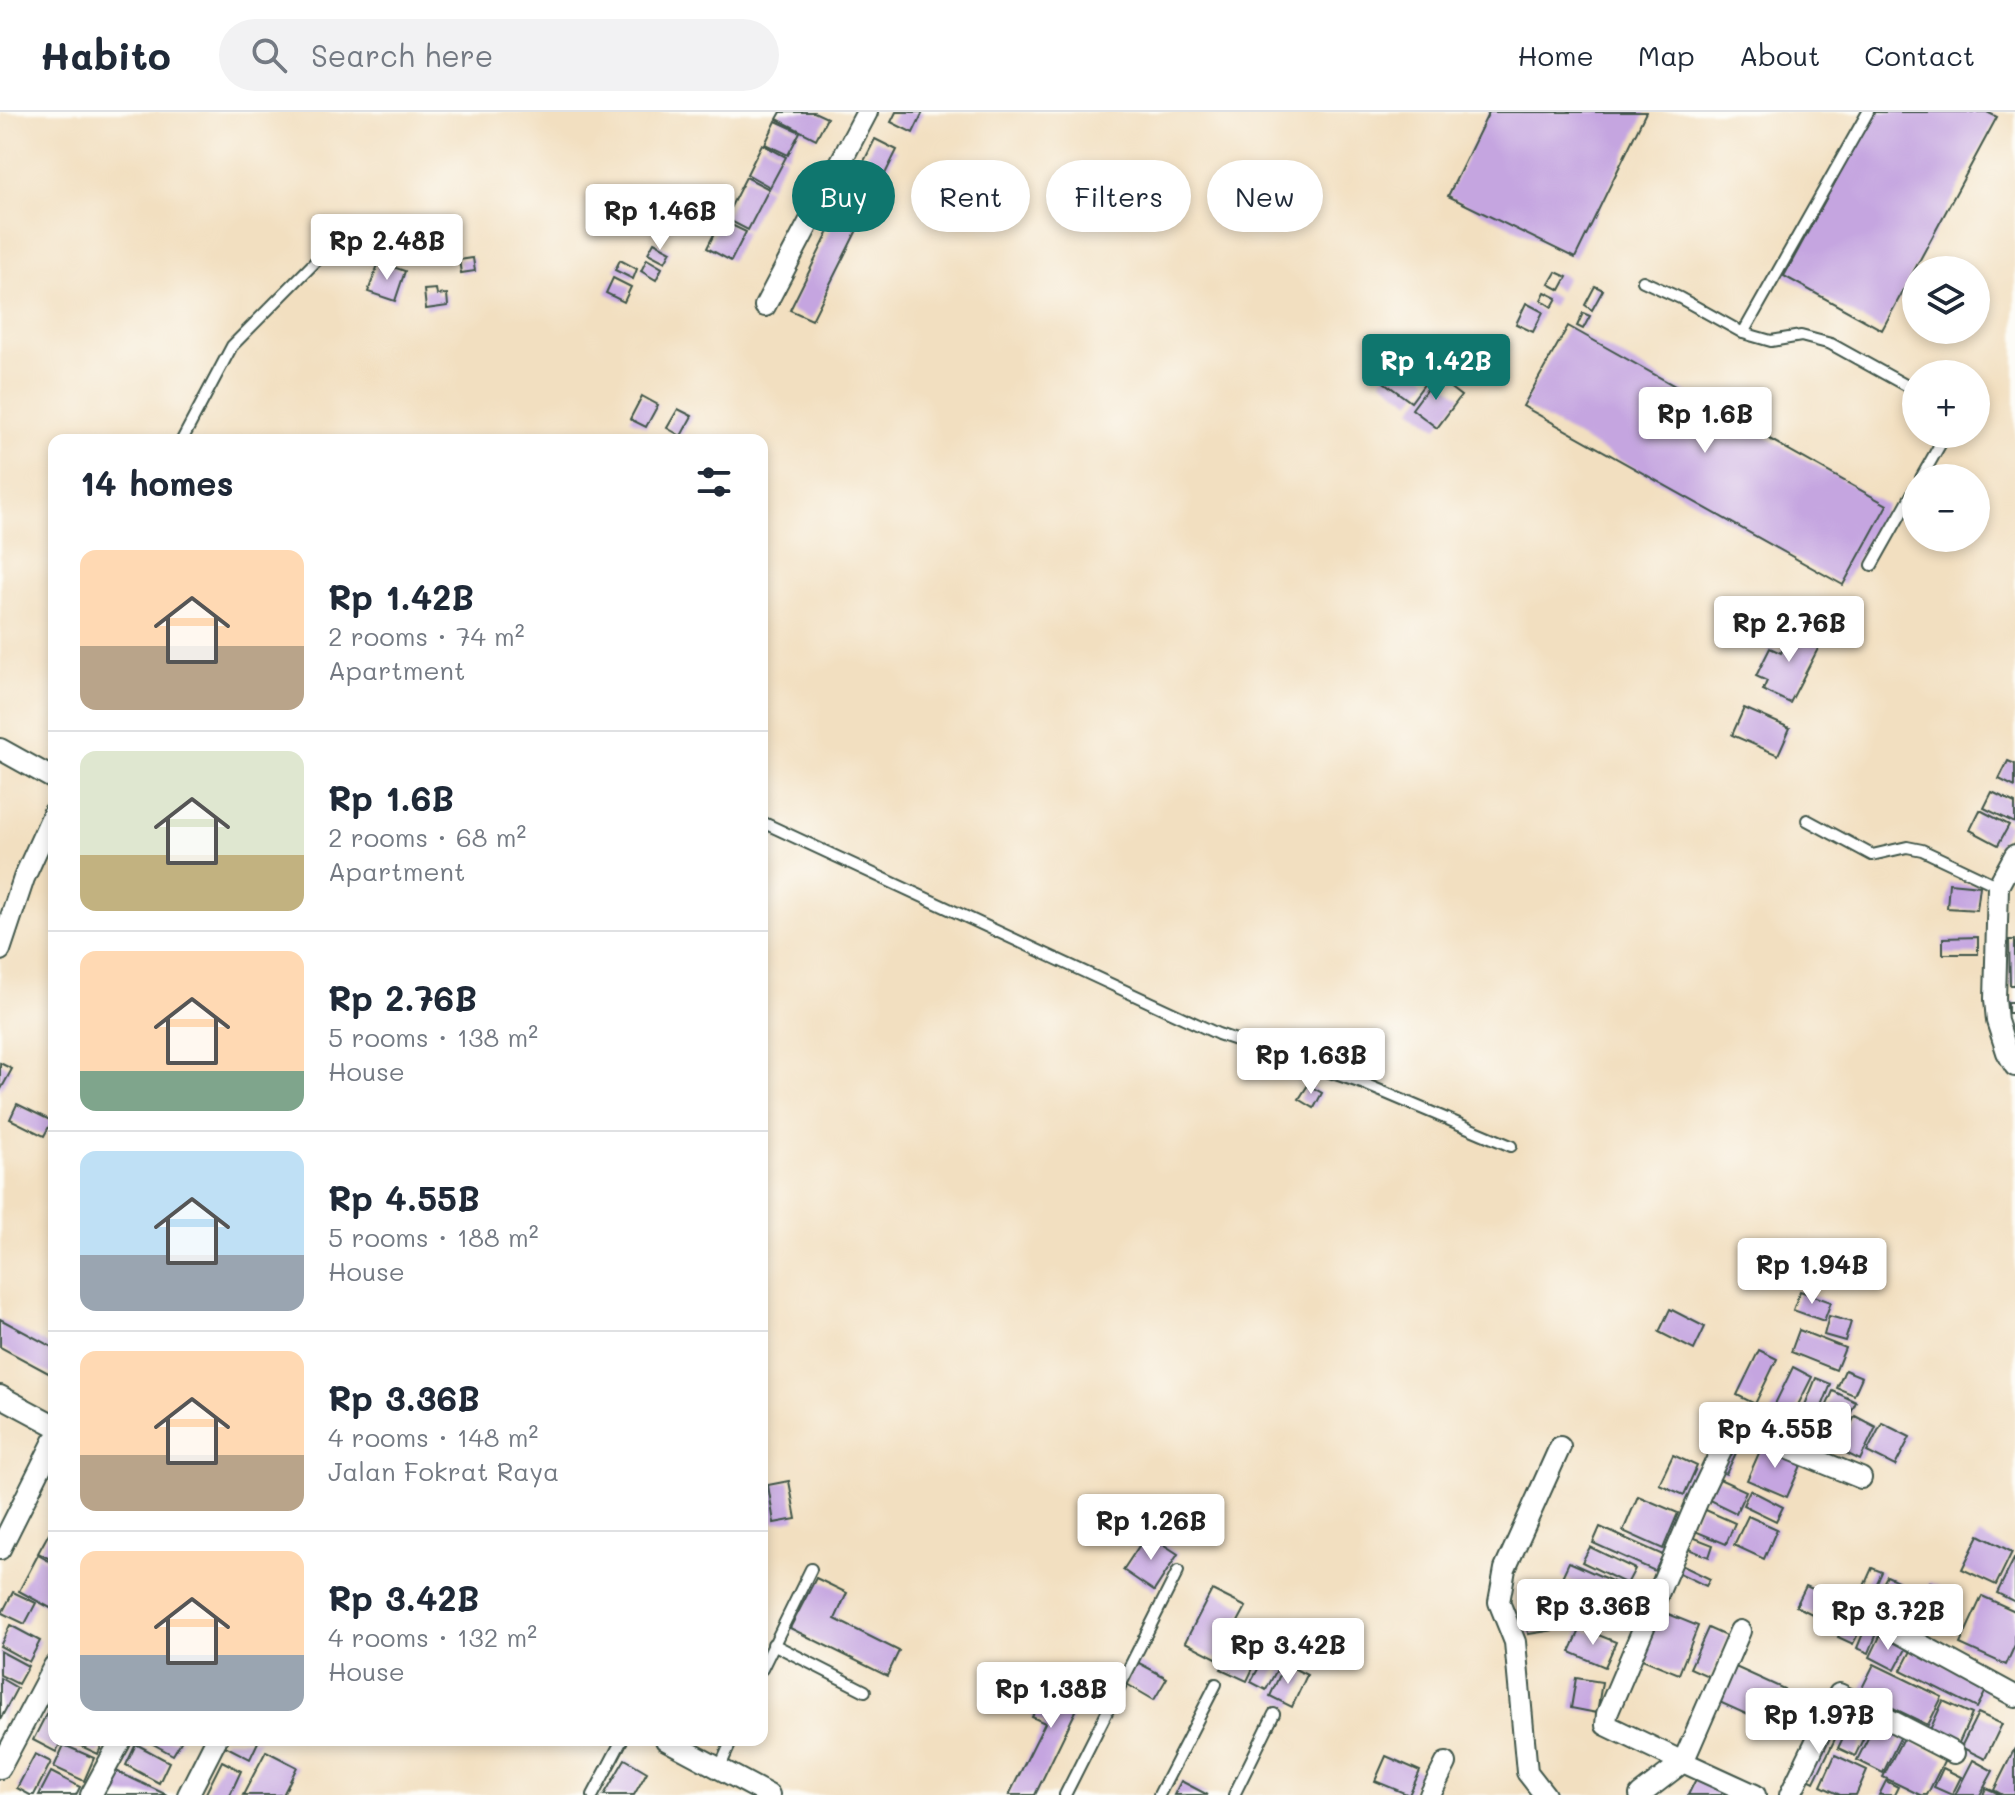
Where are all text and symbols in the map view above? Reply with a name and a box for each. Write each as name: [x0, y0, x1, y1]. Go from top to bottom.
search box: [219, 19, 779, 91]
text: Habito: [40, 30, 171, 80]
icon: search: [247, 33, 291, 77]
text: Search here: [311, 35, 493, 75]
text: Home: [1518, 37, 1594, 73]
text: Map: [1638, 37, 1695, 73]
text: About: [1739, 37, 1820, 73]
text: Contact: [1864, 37, 1975, 73]
chip: Buy: [792, 160, 895, 232]
chip: Rent: [911, 160, 1030, 232]
chip: Filters: [1046, 160, 1191, 232]
chip: New: [1207, 160, 1323, 232]
pin: Rp 1.46B: [577, 184, 743, 252]
text: Rp 1.46B: [604, 193, 717, 227]
pin: Rp 2.48B: [304, 214, 470, 282]
text: Rp 2.48B: [329, 223, 445, 257]
map controls: [1902, 256, 1990, 552]
button: layers: [1902, 256, 1990, 344]
pin: Rp 1.42B: [1353, 334, 1519, 402]
text: Rp 1.42B: [1380, 343, 1492, 377]
button: +: [1902, 360, 1990, 448]
pin: Rp 1.6B: [1631, 387, 1779, 455]
text: Rp 1.6B: [1657, 396, 1753, 430]
text: 14 homes: [80, 460, 234, 505]
icon: filters: [692, 460, 736, 504]
button: −: [1902, 464, 1990, 552]
text: Rp 1.42B: [328, 574, 474, 619]
icon: home: [144, 582, 240, 678]
pin: Rp 2.76B: [1706, 596, 1872, 664]
text: Rp 2.76B: [1732, 605, 1846, 639]
text: 2 rooms · 74 m²: [328, 619, 525, 653]
text: Apartment: [328, 653, 465, 687]
text: Rp 1.6B: [328, 775, 454, 820]
icon: home: [144, 783, 240, 879]
text: 2 rooms · 68 m²: [328, 820, 526, 854]
text: Apartment: [328, 854, 465, 888]
text: Rp 2.76B: [328, 975, 477, 1020]
icon: home: [144, 983, 240, 1079]
text: 5 rooms · 138 m²: [328, 1020, 538, 1054]
pin: Rp 1.63B: [1228, 1028, 1394, 1096]
text: Rp 1.63B: [1255, 1037, 1367, 1071]
text: House: [328, 1054, 405, 1088]
text: Rp 4.55B: [328, 1175, 480, 1220]
icon: home: [144, 1183, 240, 1279]
text: 5 rooms · 188 m²: [328, 1220, 539, 1254]
pin: Rp 1.94B: [1729, 1238, 1895, 1306]
text: Rp 1.94B: [1756, 1247, 1868, 1281]
text: House: [328, 1254, 405, 1288]
text: Rp 3.36B: [328, 1375, 480, 1420]
icon: home: [144, 1383, 240, 1479]
pin: Rp 4.55B: [1692, 1402, 1858, 1470]
text: Rp 4.55B: [1717, 1411, 1833, 1445]
text: 4 rooms · 148 m²: [328, 1420, 538, 1454]
text: Jalan Fokrat Raya: [328, 1454, 559, 1488]
pin: Rp 1.26B: [1068, 1494, 1234, 1562]
text: Rp 1.26B: [1095, 1503, 1207, 1537]
text: Rp 3.42B: [328, 1575, 480, 1620]
pin: Rp 3.36B: [1510, 1579, 1676, 1647]
icon: home: [144, 1583, 240, 1679]
pin: Rp 3.72B: [1805, 1584, 1971, 1652]
text: Rp 3.36B: [1535, 1588, 1651, 1622]
text: Rp 3.72B: [1831, 1593, 1945, 1627]
pin: Rp 3.42B: [1205, 1618, 1371, 1686]
text: 4 rooms · 132 m²: [328, 1620, 537, 1654]
text: Rp 3.42B: [1230, 1627, 1346, 1661]
text: House: [328, 1654, 405, 1688]
pin: Rp 1.38B: [968, 1662, 1134, 1730]
text: Rp 1.38B: [995, 1671, 1107, 1705]
pin: Rp 1.97B: [1736, 1688, 1902, 1756]
text: Rp 1.97B: [1764, 1697, 1874, 1731]

